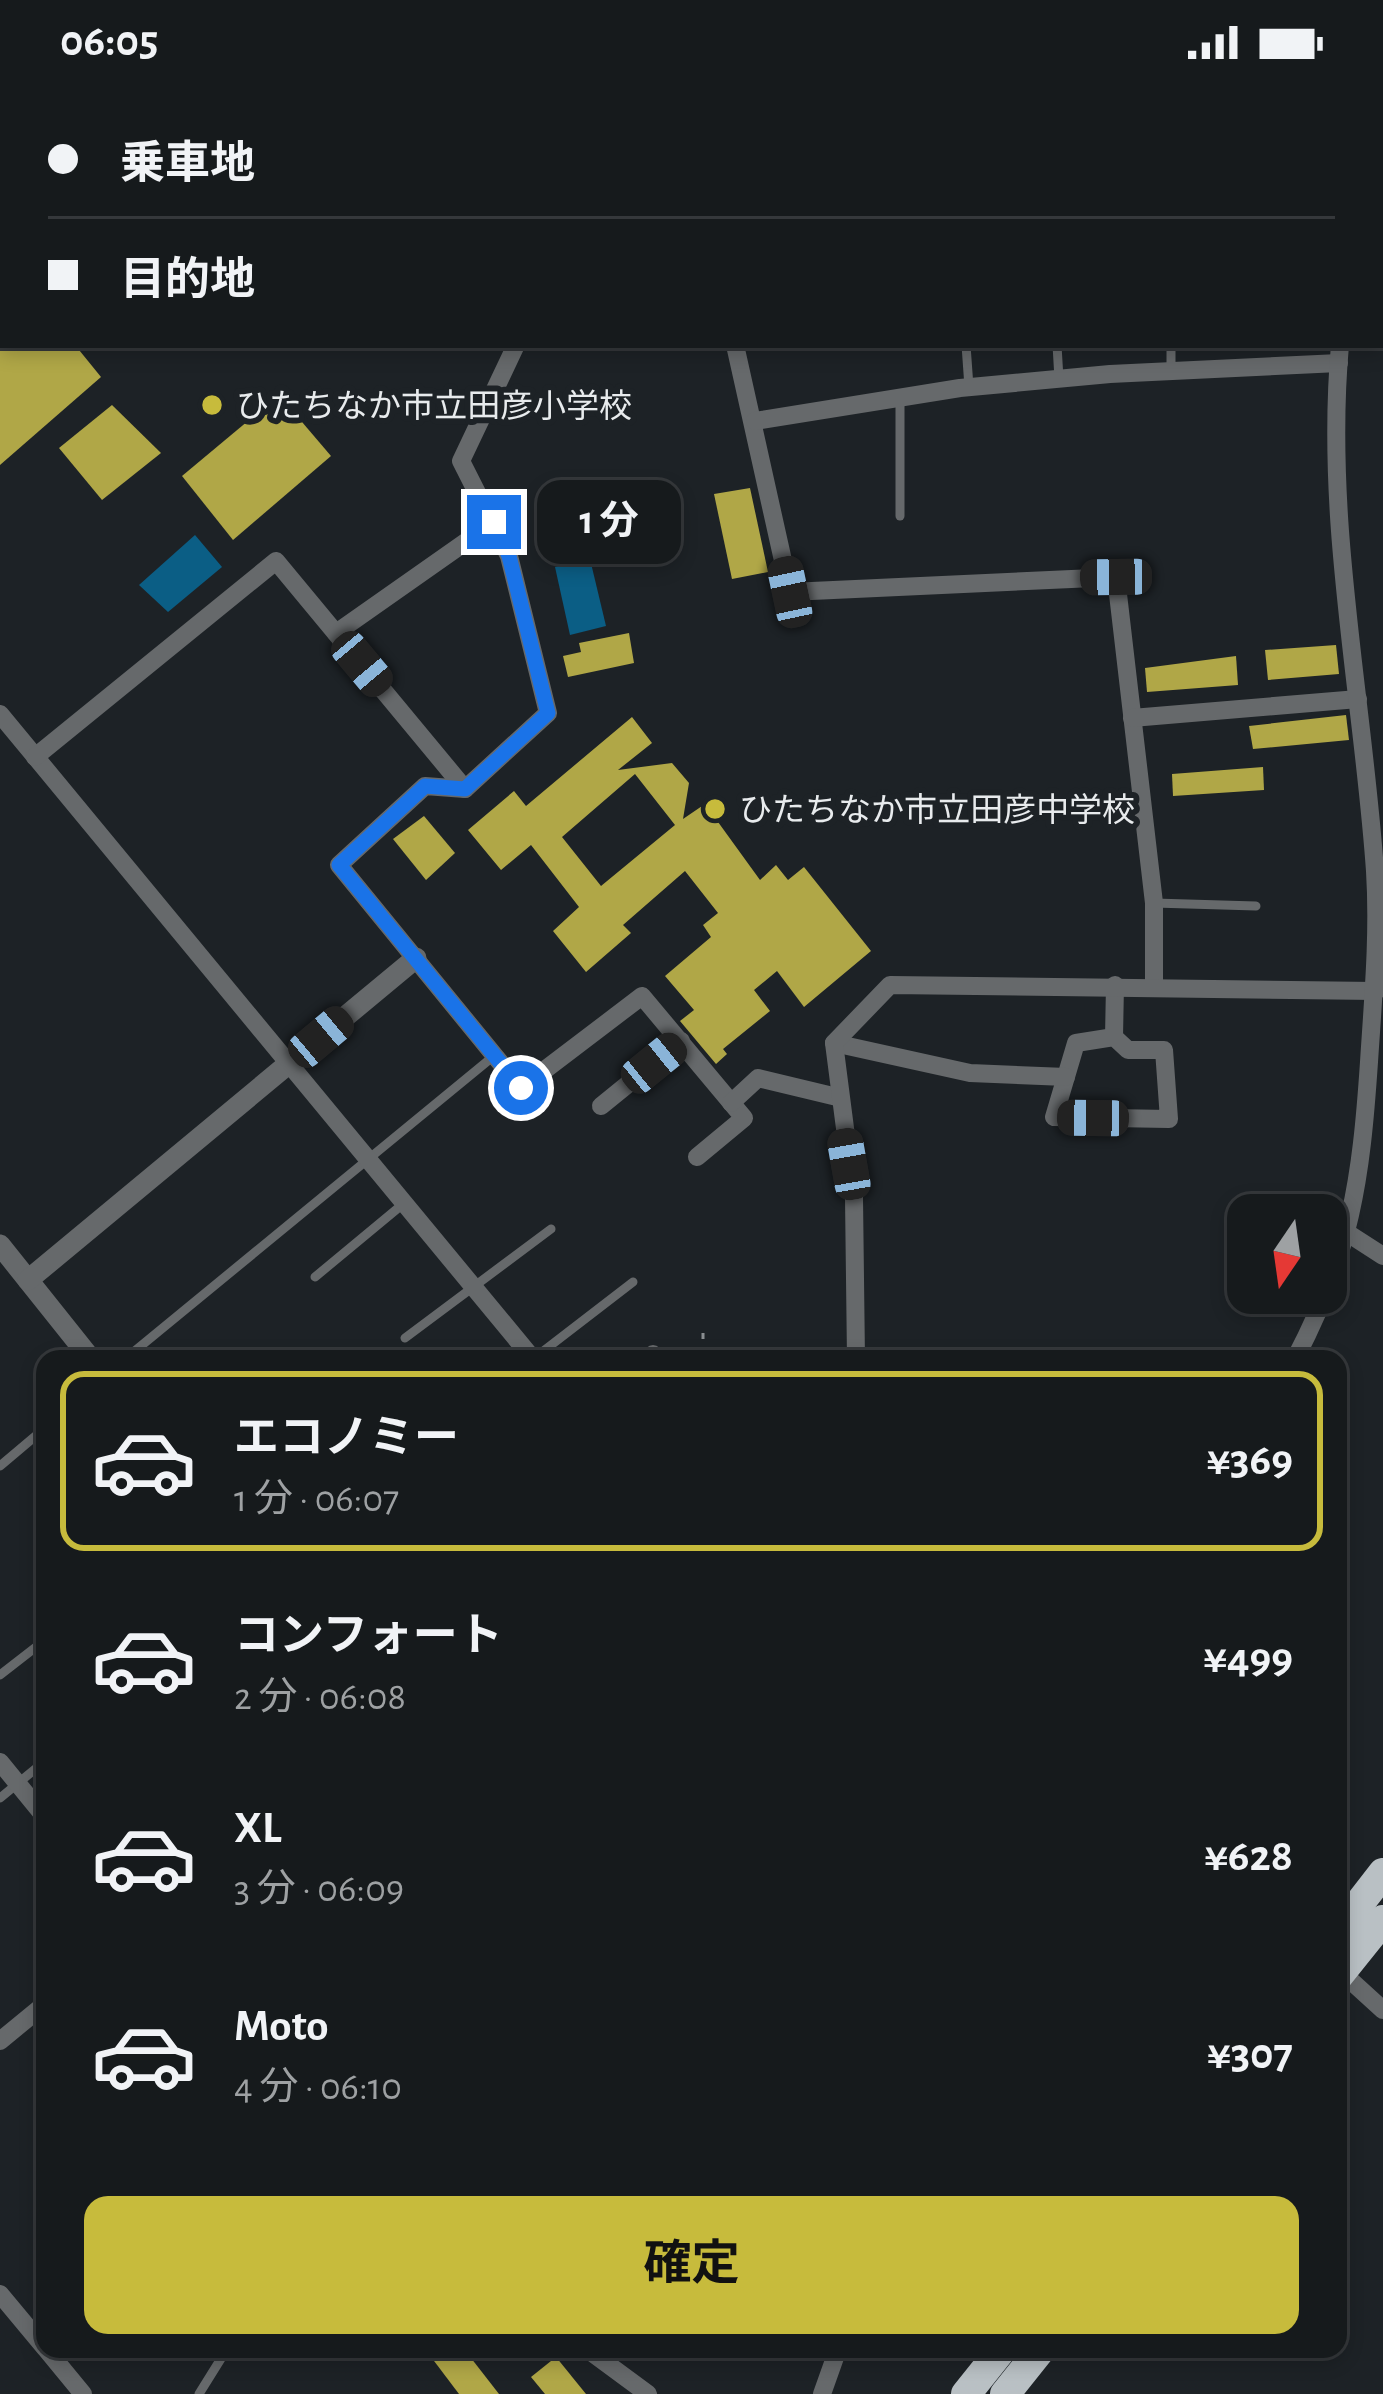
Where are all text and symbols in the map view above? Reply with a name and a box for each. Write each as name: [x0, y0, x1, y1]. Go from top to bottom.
text: 06:05: [60, 19, 158, 64]
text: 乗車地: [120, 142, 255, 187]
text: 目的地: [120, 258, 255, 303]
place label: ひたちなか市立田彦小学校: [236, 389, 632, 424]
marker: ひたちなか市立田彦小学校: [199, 392, 225, 418]
callout: 1 分: [536, 480, 680, 564]
route end: [467, 495, 521, 549]
text: 1 分: [580, 502, 638, 541]
car: [765, 553, 815, 631]
car: [1080, 558, 1152, 596]
car: [325, 625, 399, 703]
place label: ひたちなか市立田彦中学校: [739, 793, 1135, 828]
marker: ひたちなか市立田彦中学校: [702, 796, 728, 822]
car: [282, 1000, 360, 1074]
car: [615, 1026, 693, 1100]
route start: [494, 1061, 548, 1115]
car: [1057, 1099, 1129, 1137]
car: [825, 1125, 873, 1203]
north arrow: [1227, 1194, 1347, 1314]
map controls: [1227, 1194, 1347, 1314]
icon: car: [90, 1407, 198, 1515]
text: エコノミー: [234, 1416, 459, 1461]
text: ¥369: [1206, 1438, 1293, 1483]
text: 1 分 · 06:07: [234, 1480, 399, 1519]
icon: car: [90, 1605, 198, 1713]
text: コンフォート: [234, 1614, 503, 1659]
text: ¥499: [1203, 1636, 1293, 1681]
text: 2 分 · 06:08: [234, 1678, 406, 1717]
icon: car: [90, 1803, 198, 1911]
text: XL: [234, 1806, 282, 1851]
text: ¥628: [1204, 1834, 1293, 1879]
text: 3 分 · 06:09: [234, 1870, 404, 1909]
icon: car: [90, 2001, 198, 2109]
text: Moto: [234, 2004, 329, 2049]
text: ¥307: [1207, 2032, 1293, 2077]
text: 4 分 · 06:10: [234, 2068, 402, 2107]
button: 確定: [84, 2196, 1299, 2334]

